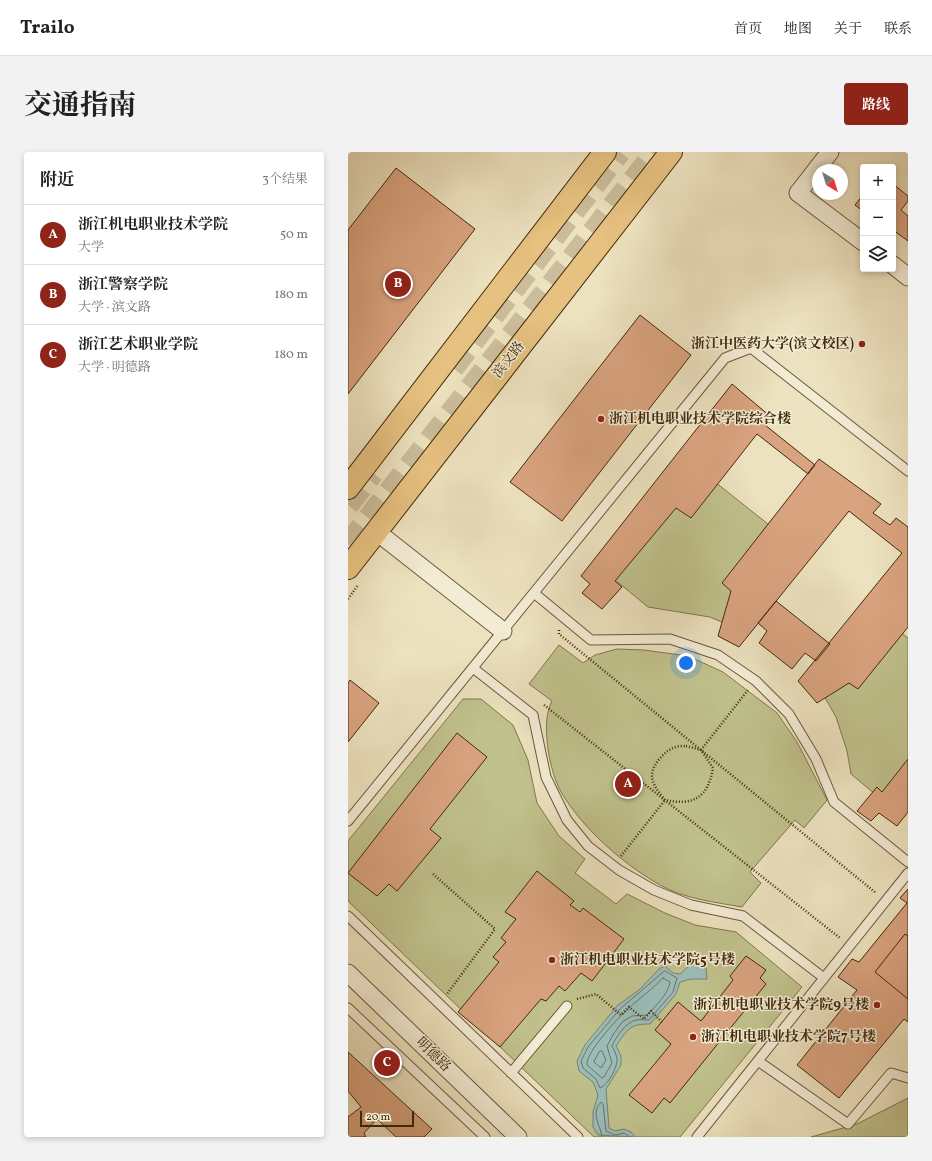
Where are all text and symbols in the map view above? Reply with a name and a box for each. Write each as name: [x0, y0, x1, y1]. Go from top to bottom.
text: Trailo: [20, 15, 75, 41]
text: 首页: [734, 20, 762, 39]
text: 地图: [784, 20, 812, 39]
text: 关于: [834, 20, 862, 39]
text: 联系: [884, 20, 912, 39]
button: 路线: [844, 83, 908, 125]
text: 交通指南: [24, 87, 136, 126]
north arrow: [812, 164, 848, 200]
map controls: [860, 164, 896, 272]
button: +: [860, 164, 896, 200]
text: 附近: [40, 169, 74, 192]
text: 3个结果: [262, 171, 308, 189]
button: −: [860, 200, 896, 236]
text: 浙江机电职业技术学院: [78, 215, 228, 236]
text: A: [48, 226, 58, 244]
text: 50 m: [280, 226, 308, 244]
button: layers: [860, 236, 896, 272]
text: 大学: [78, 239, 104, 257]
pin: B: [385, 269, 411, 299]
text: 浙江警察学院: [78, 275, 168, 296]
text: B: [49, 286, 57, 304]
text: 180 m: [274, 286, 308, 304]
text: 大学 · 滨文路: [78, 299, 151, 317]
text: 浙江艺术职业学院: [78, 335, 198, 356]
place label: 浙江中医药大学(滨文校区): [691, 335, 854, 354]
street label: 滨文路: [489, 338, 529, 382]
marker: 浙江中医药大学(滨文校区): [857, 339, 867, 349]
text: C: [49, 346, 57, 364]
text: 180 m: [274, 346, 308, 364]
text: 大学 · 明德路: [78, 359, 151, 377]
place label: 浙江机电职业技术学院综合楼: [609, 410, 791, 429]
marker: 浙江机电职业技术学院综合楼: [596, 414, 606, 424]
your location: [676, 653, 696, 673]
pin: A: [615, 769, 641, 799]
place label: 浙江机电职业技术学院5号楼: [560, 951, 735, 970]
marker: 浙江机电职业技术学院5号楼: [547, 955, 557, 965]
place label: 浙江机电职业技术学院9号楼: [693, 996, 869, 1015]
marker: 浙江机电职业技术学院9号楼: [872, 1000, 882, 1010]
place label: 浙江机电职业技术学院7号楼: [701, 1028, 876, 1047]
marker: 浙江机电职业技术学院7号楼: [688, 1032, 698, 1042]
street label: 明德路: [411, 1034, 455, 1076]
pin: C: [374, 1048, 400, 1078]
scale bar: [360, 1109, 414, 1128]
text: 20 m: [366, 1110, 390, 1125]

